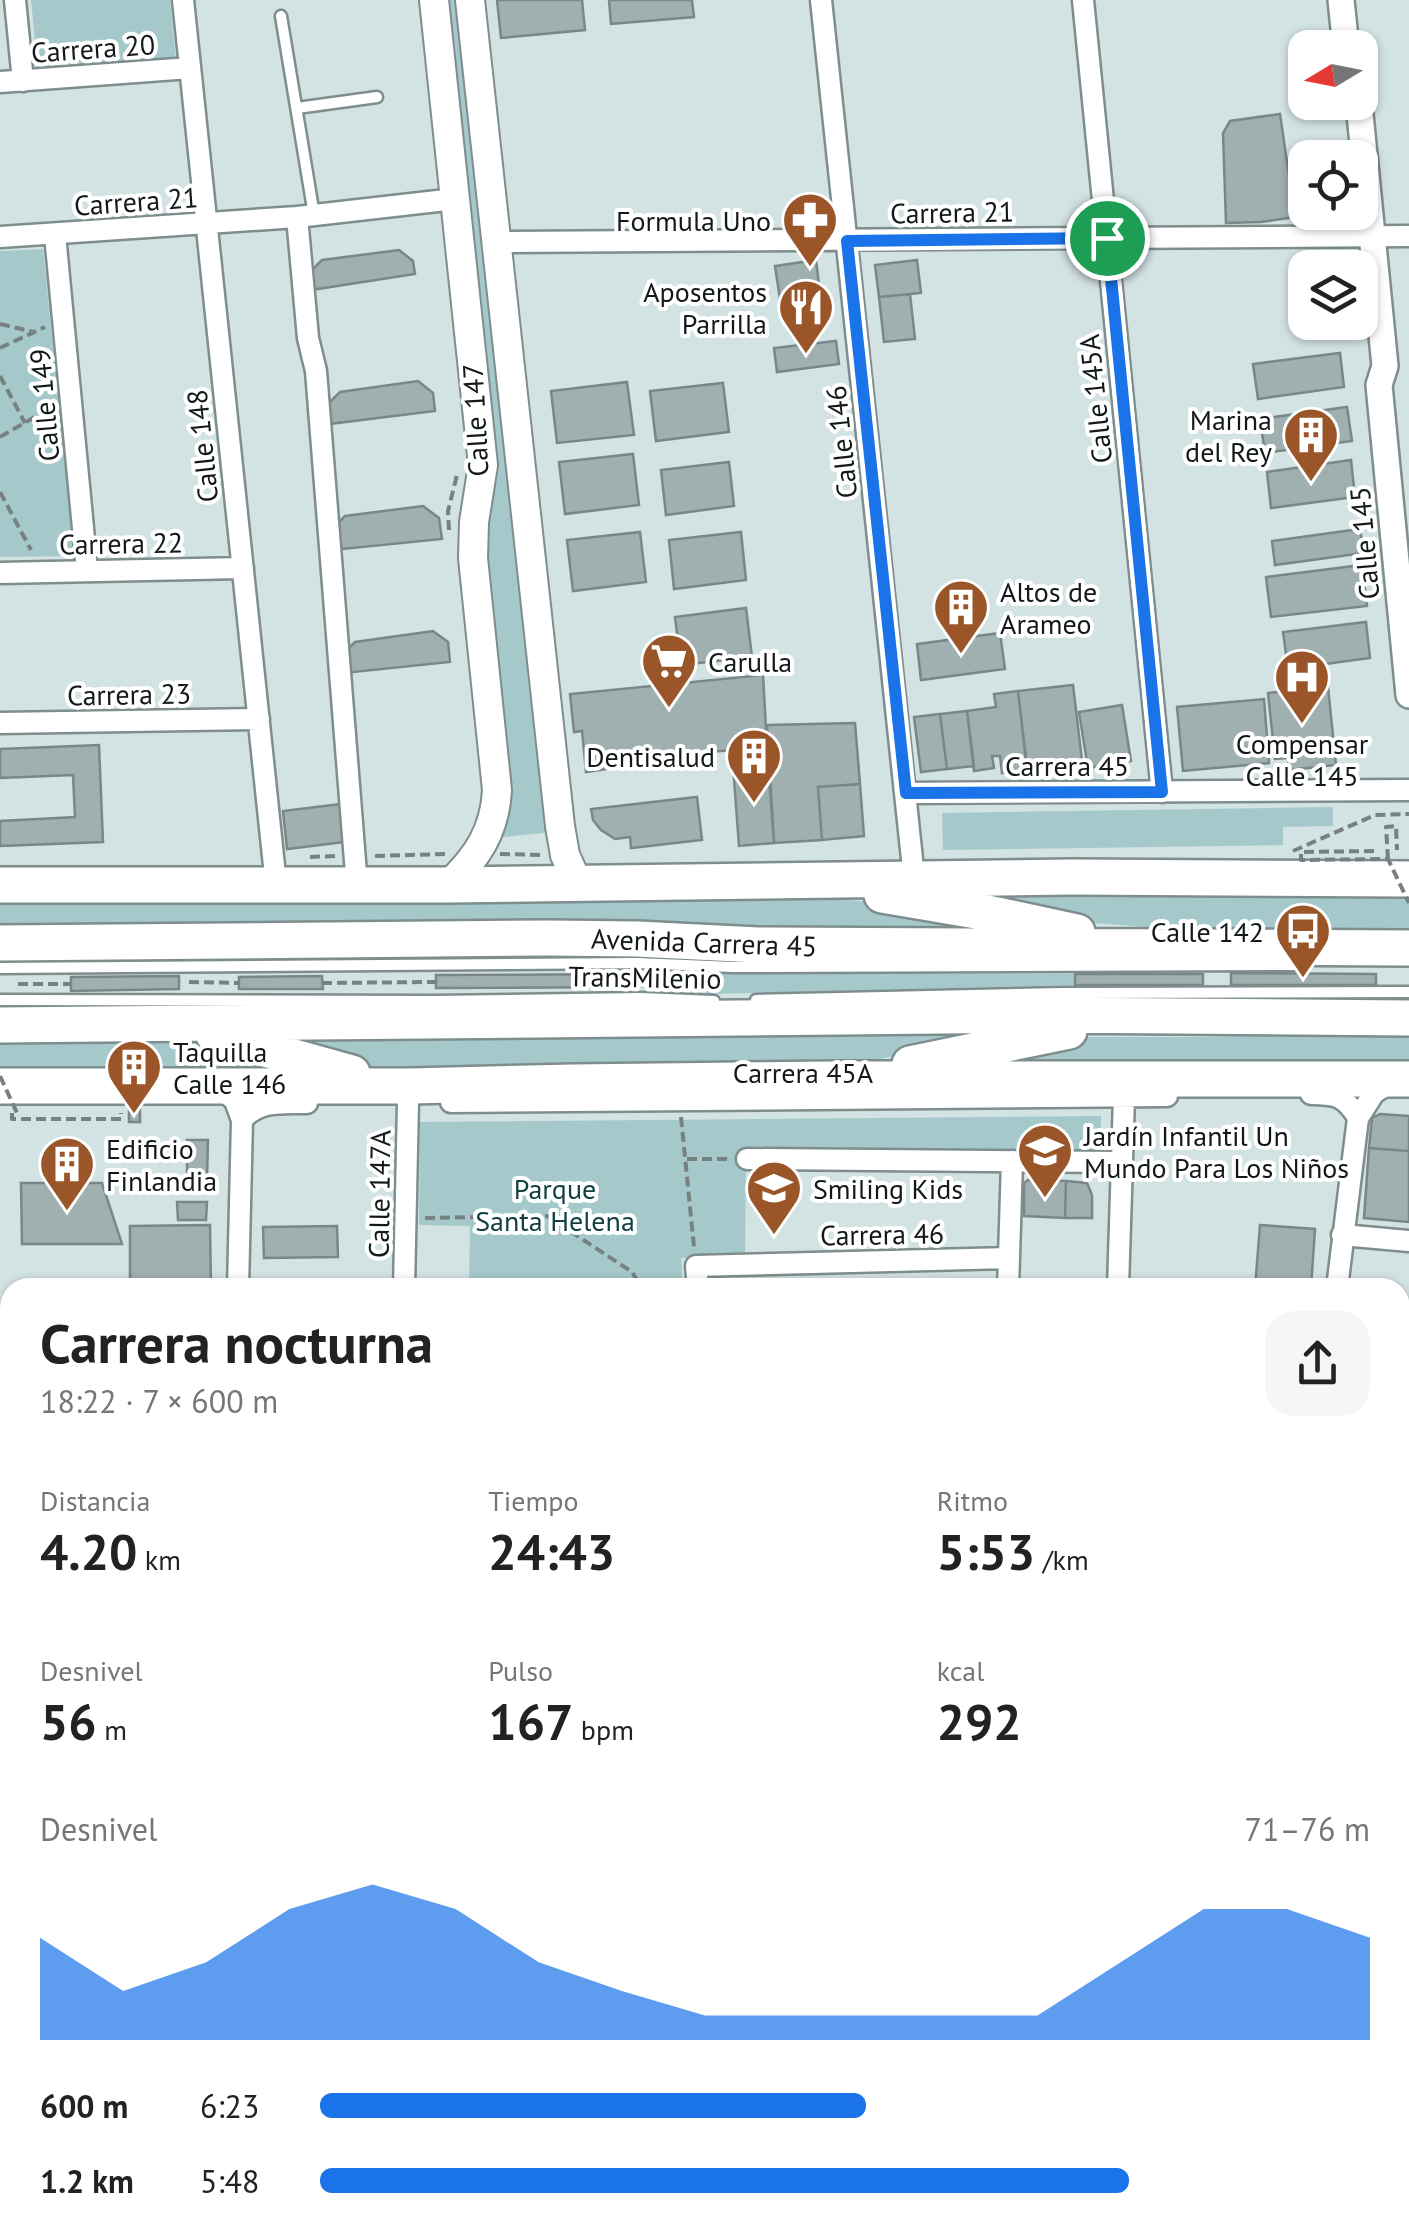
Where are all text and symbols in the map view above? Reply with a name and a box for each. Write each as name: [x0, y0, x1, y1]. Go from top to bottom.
street label: Carrera 20: [30, 25, 156, 71]
north arrow: [1288, 30, 1378, 120]
map controls: [1288, 30, 1378, 340]
button: locate: [1288, 140, 1378, 230]
street label: Carrera 21: [73, 178, 199, 224]
pharmacy icon: Formula Uno: [780, 190, 840, 269]
street label: Carrera 21: [890, 192, 1014, 232]
pin: [1065, 196, 1150, 281]
place label: Formula Uno: [616, 202, 771, 239]
icon: arrive: [1080, 211, 1135, 266]
button: layers: [1288, 250, 1378, 340]
place label: Aposentos Parrilla: [643, 273, 767, 342]
restaurant icon: Aposentos Parrilla: [776, 277, 836, 356]
street label: Calle 145A: [1070, 332, 1120, 465]
street label: Calle 149: [21, 347, 67, 463]
street label: Calle 147: [454, 362, 496, 478]
street label: Calle 146: [817, 384, 865, 500]
street label: Calle 148: [178, 388, 226, 504]
place label: Marina del Rey: [1185, 401, 1272, 470]
building icon: Marina del Rey: [1281, 405, 1341, 484]
street label: Calle 145: [1341, 485, 1387, 601]
street label: Carrera 22: [59, 523, 183, 563]
place label: Altos de Arameo: [1000, 573, 1097, 642]
building icon: Altos de Arameo: [931, 577, 991, 656]
supermarket icon: Carulla: [639, 631, 699, 710]
place label: Carulla: [708, 643, 792, 680]
hospital icon: Compensar Calle 145: [1272, 647, 1332, 726]
street label: Carrera 23: [67, 674, 191, 714]
place label: Compensar Calle 145: [1236, 725, 1369, 794]
building icon: Dentisalud: [724, 726, 784, 805]
place label: Dentisalud: [586, 738, 715, 775]
street label: Carrera 45: [1005, 747, 1129, 784]
bus stop icon: Calle 142: [1273, 901, 1333, 980]
place label: Calle 142: [1151, 913, 1264, 950]
street label: Avenida Carrera 45: [590, 920, 818, 964]
street label: TransMilenio: [568, 957, 722, 997]
place label: Taquilla Calle 146: [173, 1033, 286, 1102]
building icon: Taquilla Calle 146: [104, 1037, 164, 1116]
street label: Carrera 45A: [733, 1054, 874, 1091]
place label: Jardín Infantil Un Mundo Para Los Niños: [1083, 1117, 1349, 1186]
school or university icon: Jardín Infantil Un Mundo Para Los Niños: [1015, 1121, 1075, 1200]
street label: Calle 147A: [359, 1129, 399, 1258]
place label: Edificio Finlandia: [106, 1130, 217, 1199]
building icon: Edificio Finlandia: [37, 1134, 97, 1213]
school or university icon: Smiling Kids: [744, 1158, 804, 1237]
park label: Parque Santa Helena: [475, 1170, 635, 1239]
place label: Smiling Kids: [813, 1170, 963, 1207]
street label: Carrera 46: [820, 1214, 944, 1254]
text: Carrera nocturna: [40, 1307, 433, 1378]
button: share: [1265, 1311, 1370, 1416]
text: 18:22 · 7 × 600 m: [40, 1380, 278, 1422]
text: Distancia: [40, 1482, 150, 1519]
text: Tiempo: [488, 1482, 579, 1519]
text: Ritmo: [937, 1482, 1008, 1519]
text: 4.20: [40, 1519, 137, 1584]
text: 24:43: [488, 1519, 615, 1584]
text: 5:53: [937, 1519, 1035, 1584]
text: km: [137, 1541, 181, 1578]
text: /km: [1035, 1541, 1089, 1578]
text: Desnivel: [40, 1652, 143, 1689]
text: Pulso: [488, 1652, 553, 1689]
text: kcal: [937, 1652, 984, 1689]
text: 56: [40, 1689, 97, 1754]
text: 167: [488, 1689, 573, 1754]
text: 292: [937, 1689, 1022, 1754]
text: m: [97, 1711, 127, 1748]
text: bpm: [573, 1711, 634, 1748]
text: Desnivel: [40, 1808, 157, 1850]
text: 71–76 m: [1245, 1808, 1370, 1850]
text: 600 m: [40, 2085, 128, 2127]
text: 6:23: [200, 2085, 259, 2127]
text: 1.2 km: [40, 2160, 134, 2202]
text: 5:48: [200, 2160, 259, 2202]

